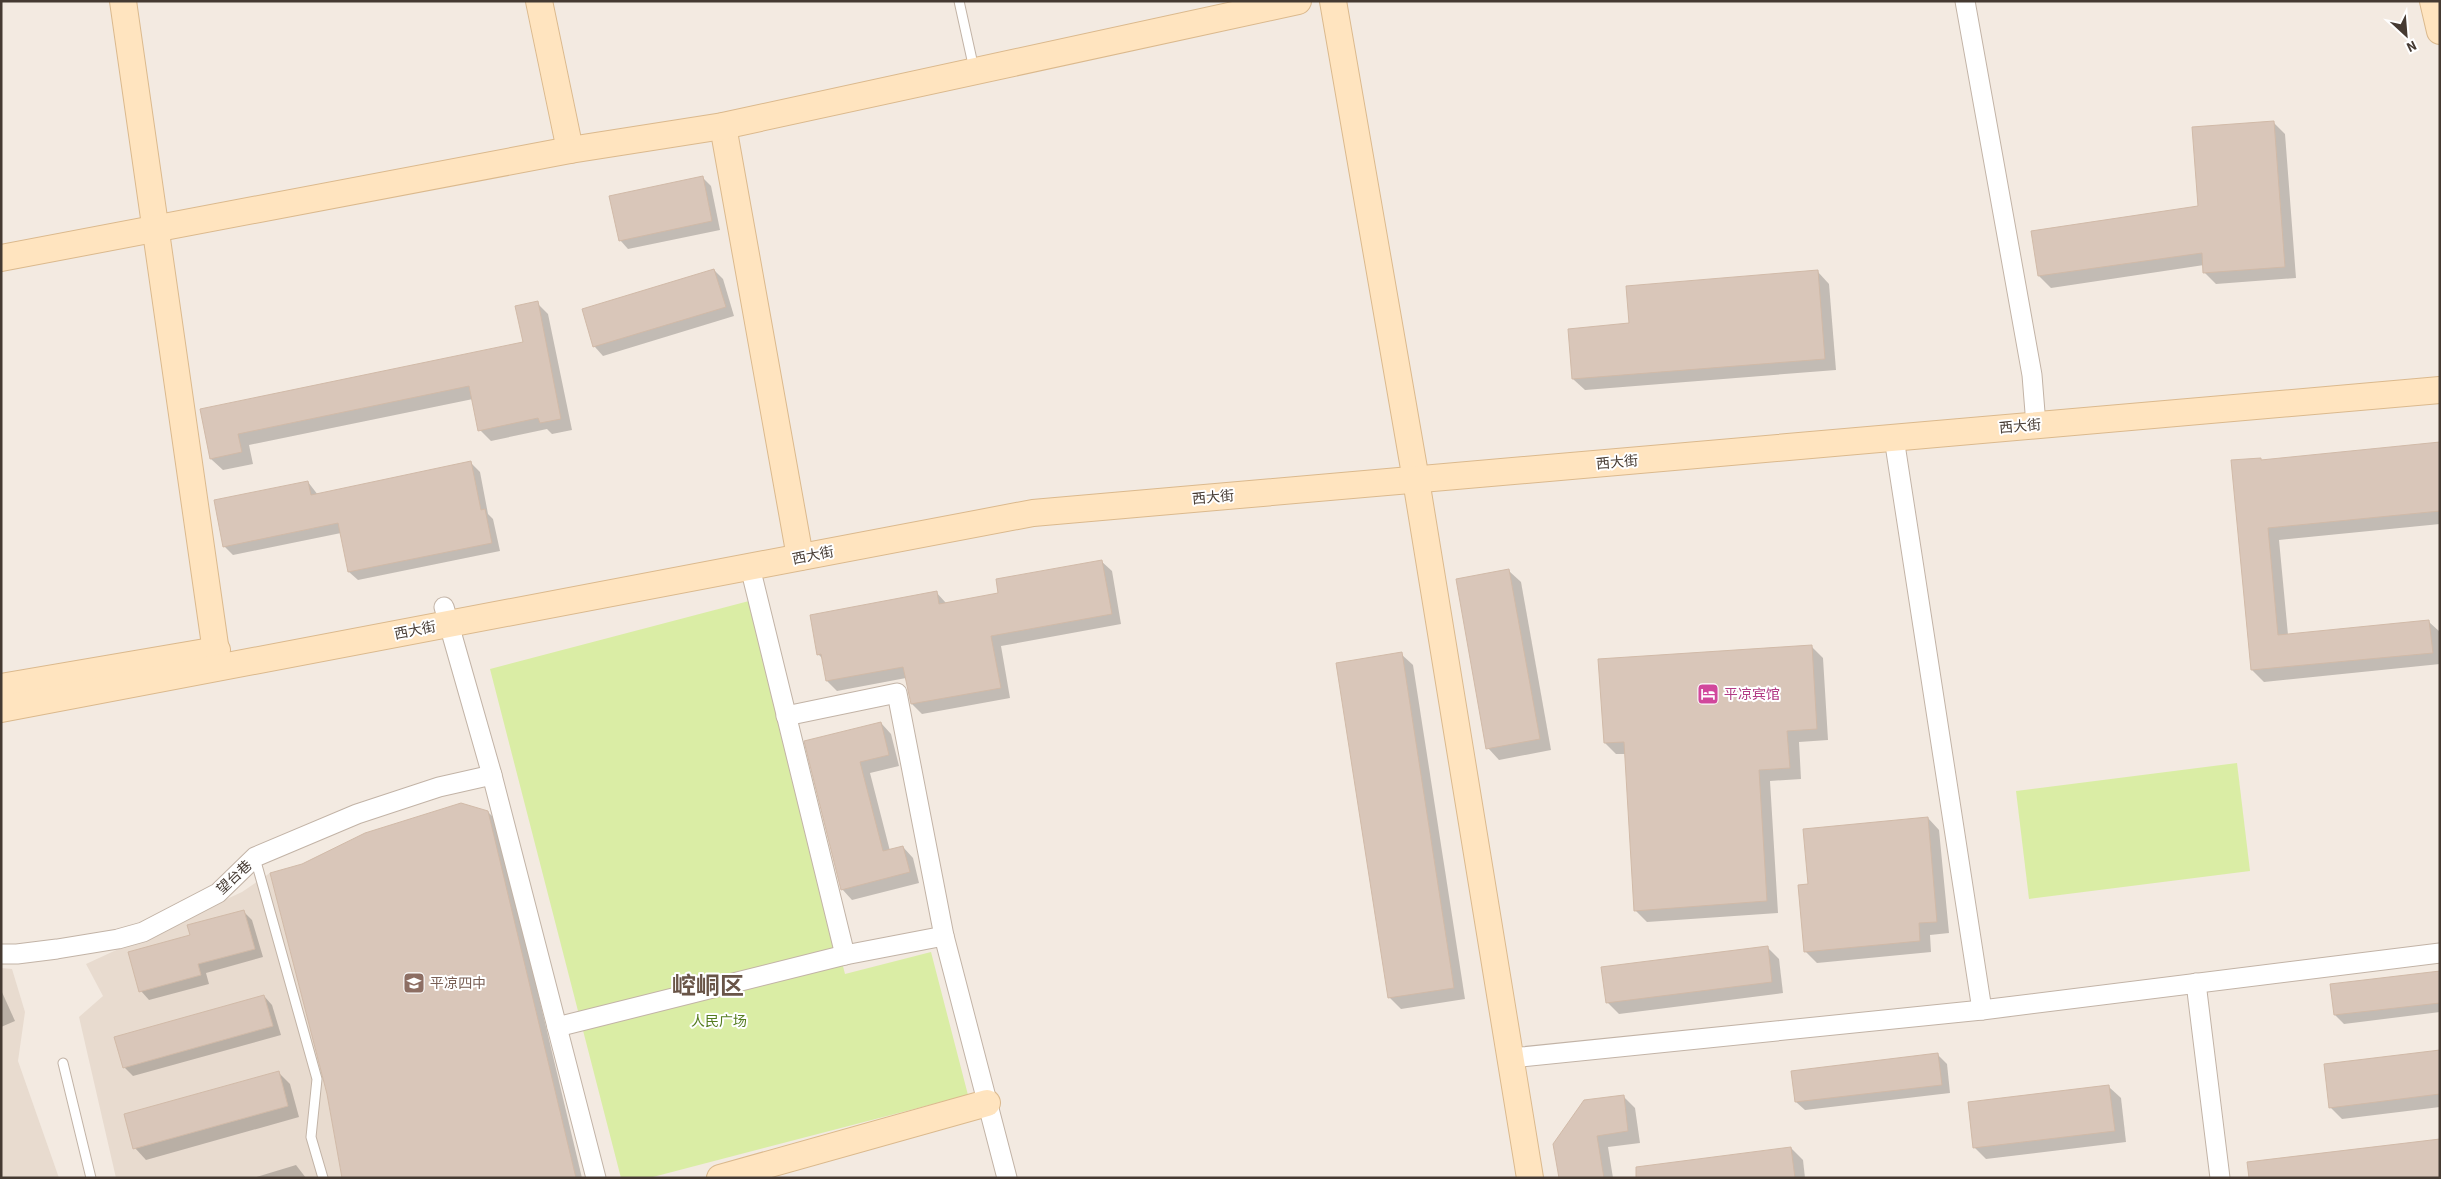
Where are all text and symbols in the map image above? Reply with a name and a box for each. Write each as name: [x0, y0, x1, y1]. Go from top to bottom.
north arrow: [2381, 10, 2431, 60]
text: N: [2403, 35, 2420, 57]
street label: 西大街: [1998, 415, 2042, 439]
street label: 西大街: [1595, 451, 1639, 475]
street label: 西大街: [1191, 486, 1235, 510]
street label: 西大街: [791, 542, 836, 570]
street label: 西大街: [393, 617, 438, 645]
hotel icon: 平凉宾馆: [1696, 682, 1720, 706]
place label: 平凉宾馆: [1724, 685, 1780, 705]
street label: 望台巷: [213, 856, 257, 899]
district label: 崆峒区: [672, 969, 744, 1004]
school or university icon: 平凉四中: [402, 971, 426, 995]
place label: 平凉四中: [430, 974, 486, 994]
park label: 人民广场: [691, 1012, 747, 1032]

